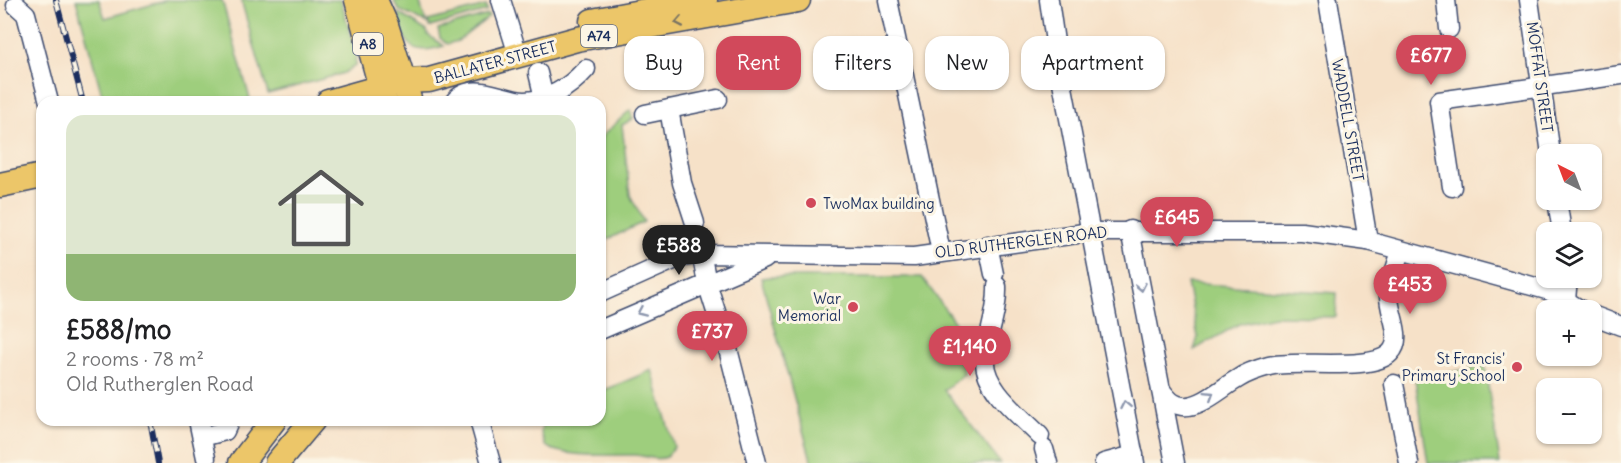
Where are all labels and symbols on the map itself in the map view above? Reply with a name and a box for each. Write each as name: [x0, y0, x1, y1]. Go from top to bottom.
one-way arrow: [674, 15, 684, 28]
street label: MOFFAT STREET: [1523, 20, 1557, 134]
road number: A74: [581, 25, 617, 47]
road number: A8: [353, 33, 383, 55]
pin: £677: [1395, 35, 1467, 86]
street label: BALLATER STREET: [432, 37, 558, 87]
street label: WADDELL STREET: [1328, 57, 1368, 183]
north arrow: [1536, 144, 1602, 210]
place label: TwoMax building: [823, 194, 935, 213]
marker: TwoMax building: [804, 196, 818, 210]
pin: £645: [1141, 197, 1213, 248]
street label: OLD RUTHERGLEN ROAD: [934, 222, 1108, 262]
pin: £588: [643, 225, 715, 276]
pin: £453: [1374, 264, 1446, 315]
one-way arrow: [1134, 282, 1147, 292]
place label: War Memorial: [778, 289, 841, 325]
marker: War Memorial: [846, 300, 860, 314]
one-way arrow: [637, 305, 648, 317]
pin: £737: [676, 311, 748, 362]
pin: £1,140: [921, 326, 1019, 377]
place label: St Francis' Primary School: [1402, 349, 1505, 385]
marker: St Francis' Primary School: [1510, 360, 1524, 374]
one-way arrow: [1204, 391, 1214, 403]
one-way arrow: [1119, 401, 1132, 411]

